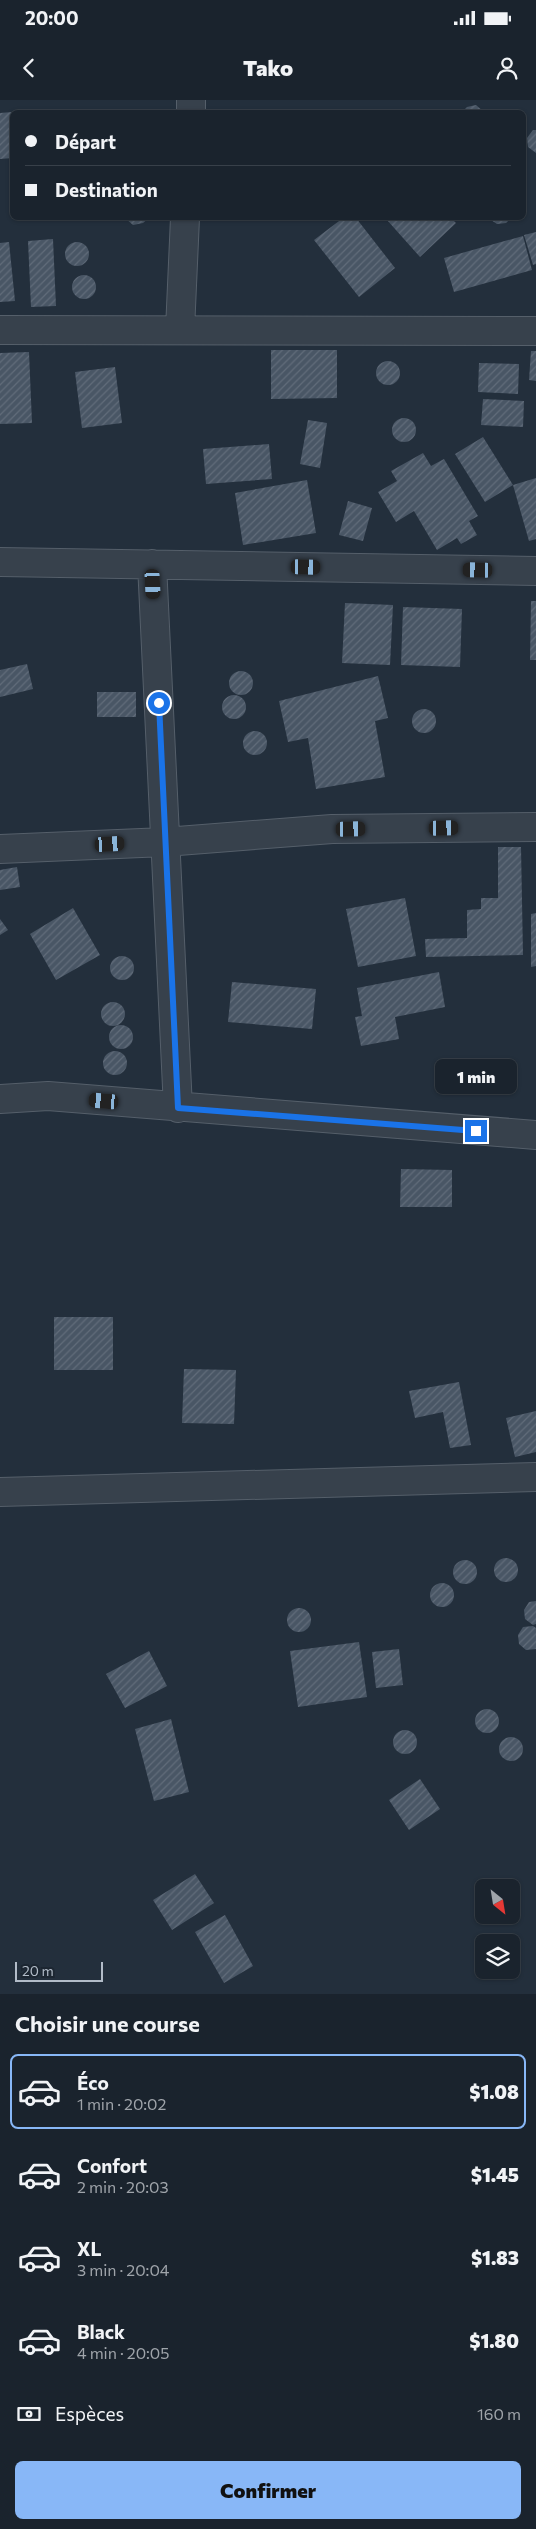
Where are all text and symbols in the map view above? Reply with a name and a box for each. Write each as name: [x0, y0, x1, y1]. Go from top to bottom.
text: 20:00: [25, 6, 79, 29]
icon: back: [15, 54, 43, 82]
text: Tako: [243, 54, 293, 81]
icon: person: [493, 54, 521, 82]
text: Départ: [55, 130, 116, 153]
text: Destination: [55, 178, 158, 201]
car: [290, 559, 321, 575]
car: [462, 562, 493, 578]
car: [144, 569, 161, 599]
route start: [148, 692, 170, 714]
car: [428, 820, 459, 836]
car: [335, 821, 366, 837]
car: [94, 836, 125, 852]
callout: 1 min: [435, 1058, 517, 1094]
text: 1 min: [457, 1067, 495, 1086]
car: [88, 1092, 119, 1110]
route end: [465, 1120, 487, 1142]
north arrow: [475, 1879, 520, 1924]
map controls: [475, 1879, 520, 1979]
button: layers: [475, 1934, 520, 1979]
scale bar: [15, 1959, 102, 1982]
text: 20 m: [22, 1962, 54, 1979]
text: Choisir une course: [15, 2010, 200, 2037]
icon: car: [17, 2069, 62, 2114]
text: Éco: [77, 2071, 109, 2094]
text: $1.08: [469, 2080, 519, 2103]
text: 1 min · 20:02: [77, 2094, 166, 2113]
icon: car: [17, 2152, 62, 2197]
text: Confort: [77, 2154, 147, 2177]
text: $1.45: [471, 2163, 519, 2186]
text: 2 min · 20:03: [77, 2177, 169, 2196]
icon: car: [17, 2235, 62, 2280]
text: XL: [77, 2237, 102, 2260]
text: $1.83: [471, 2246, 519, 2269]
text: 3 min · 20:04: [77, 2260, 169, 2279]
icon: car: [17, 2318, 62, 2363]
text: Black: [77, 2320, 125, 2343]
text: $1.80: [469, 2329, 519, 2352]
text: 4 min · 20:05: [77, 2343, 169, 2362]
icon: cash: [15, 2400, 43, 2428]
text: Espèces: [55, 2402, 124, 2425]
text: 160 m: [477, 2404, 521, 2423]
button: Confirmer: [15, 2461, 521, 2519]

